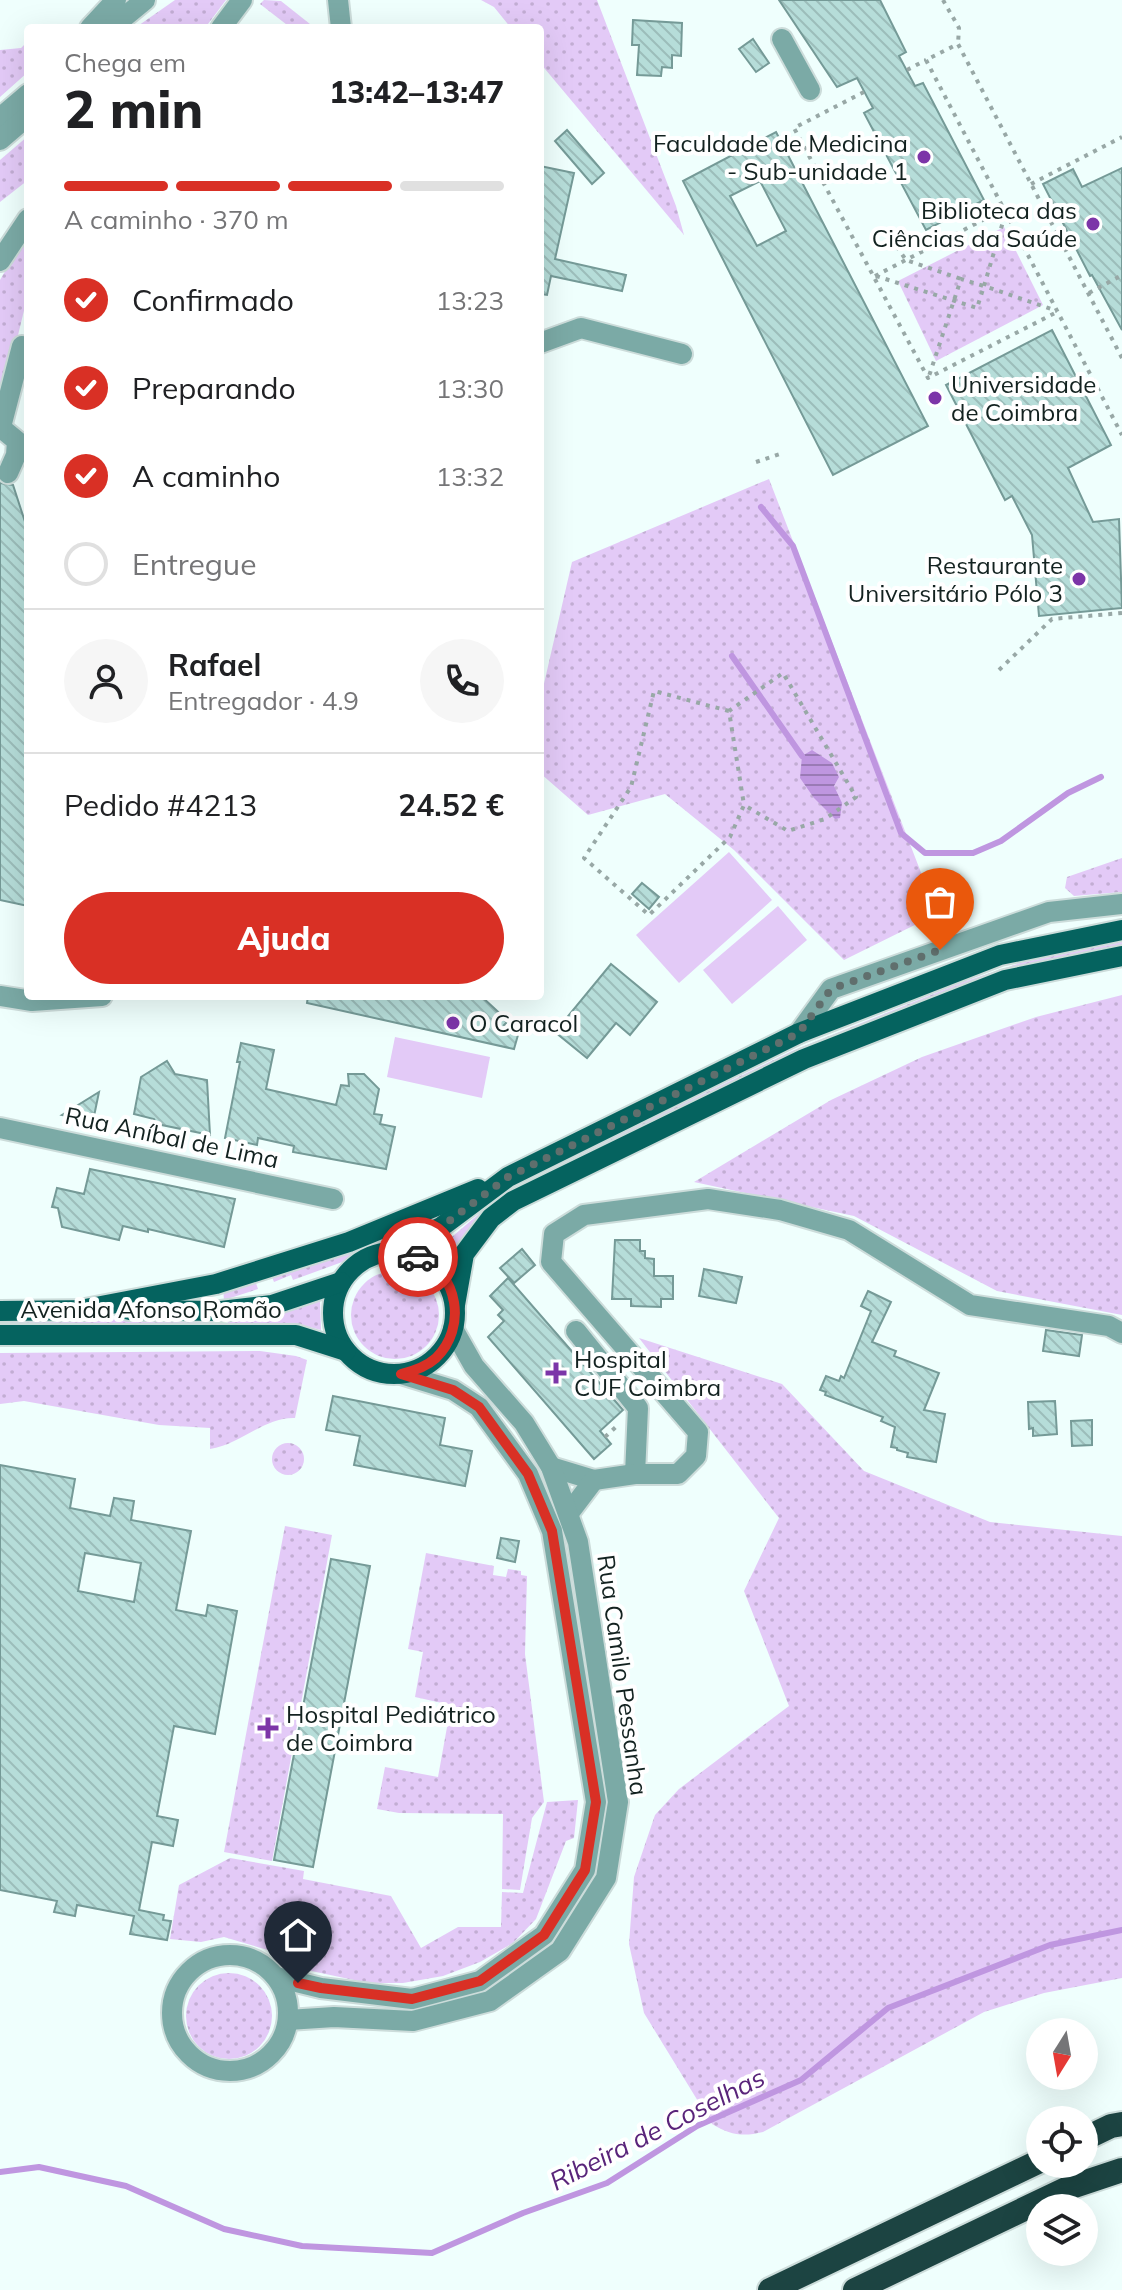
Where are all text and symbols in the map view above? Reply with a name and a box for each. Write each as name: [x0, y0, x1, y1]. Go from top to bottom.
text: Chega em: [64, 46, 186, 79]
text: 13:42–13:47: [329, 73, 504, 111]
text: 2 min: [64, 76, 203, 141]
place label: Faculdade de Medicina - Sub-unidade 1: [653, 128, 908, 186]
marker: Faculdade de Medicina - Sub-unidade 1: [915, 148, 933, 166]
place label: Biblioteca das Ciências da Saúde: [872, 195, 1077, 253]
text: A caminho · 370 m: [64, 203, 289, 236]
marker: Biblioteca das Ciências da Saúde: [1084, 215, 1102, 233]
icon: check: [64, 278, 108, 322]
text: Confirmado: [132, 281, 294, 319]
text: 13:23: [436, 284, 504, 317]
icon: check: [64, 366, 108, 410]
text: Preparando: [132, 369, 296, 407]
place label: Universidade de Coimbra: [951, 369, 1096, 427]
text: 13:30: [436, 372, 504, 405]
marker: Universidade de Coimbra: [926, 389, 944, 407]
icon: check: [64, 454, 108, 498]
text: A caminho: [132, 457, 280, 495]
text: 13:32: [436, 460, 504, 493]
text: Entregue: [132, 545, 256, 583]
place label: Restaurante Universitário Pólo 3: [848, 550, 1063, 608]
marker: Restaurante Universitário Pólo 3: [1070, 570, 1088, 588]
button: person: [64, 639, 148, 723]
button: phone: [420, 639, 504, 723]
text: Rafael: [168, 646, 261, 684]
text: Entregador · 4.9: [168, 684, 359, 717]
text: Pedido #4213: [64, 786, 257, 824]
text: 24.52 €: [398, 786, 504, 824]
pin: [906, 868, 974, 950]
icon: bag: [918, 880, 962, 924]
button: Ajuda: [64, 892, 504, 984]
place label: O Caracol: [469, 1008, 578, 1038]
marker: O Caracol: [444, 1014, 462, 1032]
street label: Rua Aníbal de Lima: [62, 1100, 282, 1174]
courier: [378, 1217, 458, 1297]
icon: car: [396, 1235, 440, 1279]
street label: Avenida Afonso Romão: [20, 1294, 282, 1324]
place label: Hospital CUF Coimbra: [574, 1344, 721, 1402]
marker: Hospital CUF Coimbra: [545, 1362, 567, 1384]
street label: Rua Camilo Pessanha: [591, 1553, 655, 1797]
place label: Hospital Pediátrico de Coimbra: [286, 1699, 496, 1757]
marker: Hospital Pediátrico de Coimbra: [257, 1717, 279, 1739]
pin: [264, 1901, 332, 1983]
icon: home: [276, 1913, 320, 1957]
north arrow: [1026, 2018, 1098, 2090]
map controls: [1026, 2018, 1098, 2266]
water label: Ribeira de Coselhas: [544, 2060, 770, 2198]
button: locate: [1026, 2106, 1098, 2178]
button: layers: [1026, 2194, 1098, 2266]

